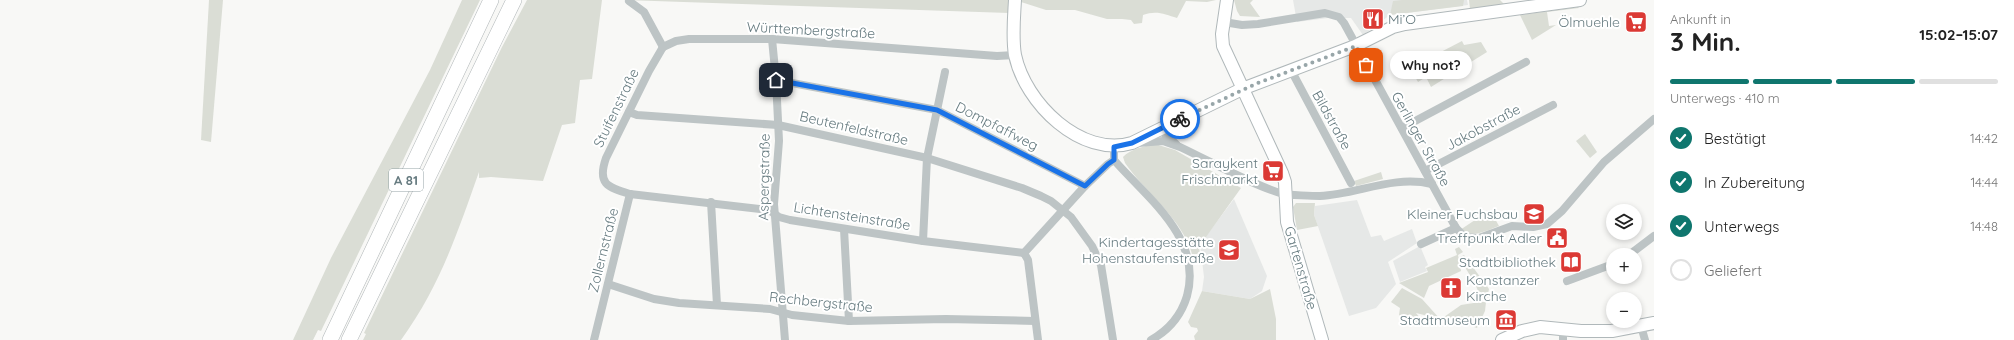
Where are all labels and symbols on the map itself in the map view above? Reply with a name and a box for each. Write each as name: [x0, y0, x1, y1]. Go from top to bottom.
restaurant icon: Mi’O: [1360, 6, 1386, 32]
supermarket icon: Ölmuehle: [1623, 9, 1649, 35]
place label: Mi’O: [1388, 10, 1416, 28]
place label: Ölmuehle: [1558, 13, 1620, 31]
street label: Württembergstraße: [746, 18, 876, 42]
pin: [1349, 48, 1383, 82]
callout: Why not?: [1390, 51, 1472, 79]
pin: [759, 63, 793, 97]
street label: Stuifenstraße: [589, 66, 643, 150]
street label: Bildstraße: [1308, 87, 1356, 153]
street label: Gerlinger Straße: [1388, 88, 1455, 190]
street label: Dompfaffweg: [953, 97, 1041, 155]
courier: [1160, 99, 1200, 139]
street label: Jakobstraße: [1443, 100, 1524, 154]
street label: Beutenfeldstraße: [798, 107, 910, 149]
street label: Aspergstraße: [754, 133, 774, 221]
place label: Saraykent Frischmarkt: [1181, 154, 1258, 188]
supermarket icon: Saraykent Frischmarkt: [1260, 158, 1286, 184]
road number: A 81: [389, 169, 423, 191]
street label: Lichtensteinstraße: [792, 198, 912, 234]
school or university icon: Kleiner Fuchsbau: [1521, 201, 1547, 227]
place label: Kleiner Fuchsbau: [1407, 205, 1518, 223]
street label: Zollernstraße: [584, 206, 622, 294]
street label: Gartenstraße: [1281, 224, 1322, 312]
public building icon: Treffpunkt Adler: [1544, 225, 1570, 251]
place label: Treffpunkt Adler: [1437, 229, 1543, 247]
place label: Kindertagesstätte Hohenstaufenstraße: [1082, 233, 1214, 267]
school or university icon: Kindertagesstätte Hohenstaufenstraße: [1216, 237, 1242, 263]
library icon: Stadtbibliothek: [1558, 249, 1584, 275]
place label: Stadtbibliothek: [1459, 253, 1556, 271]
place label: Konstanzer Kirche: [1466, 271, 1540, 305]
church icon: Konstanzer Kirche: [1438, 275, 1464, 301]
street label: Rechbergstraße: [768, 288, 874, 316]
museum icon: Stadtmuseum: [1493, 307, 1519, 333]
place label: Stadtmuseum: [1400, 311, 1490, 329]

